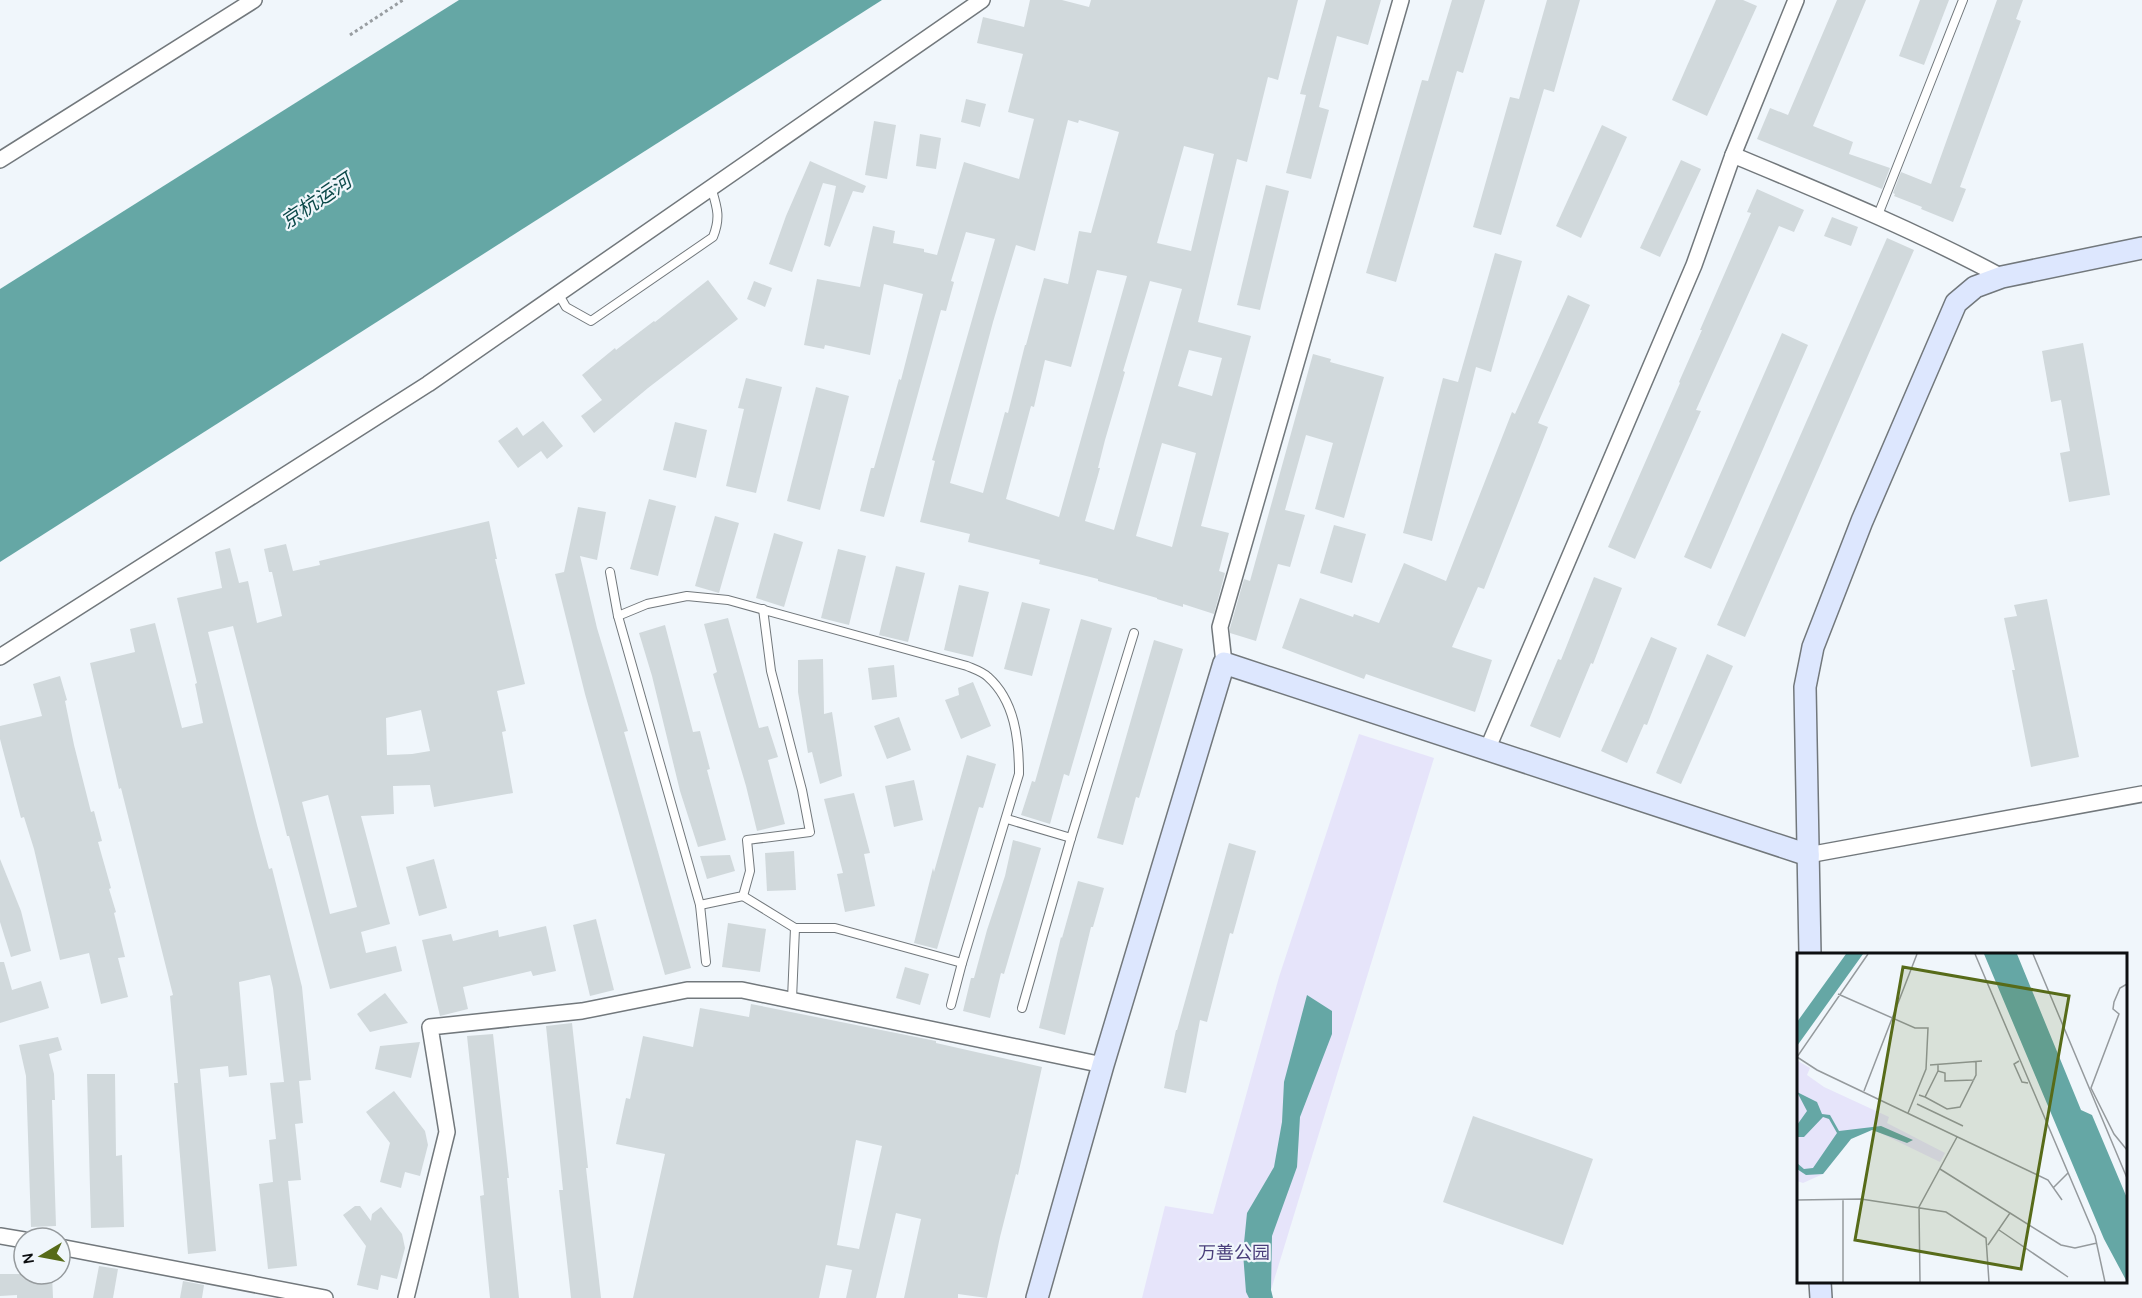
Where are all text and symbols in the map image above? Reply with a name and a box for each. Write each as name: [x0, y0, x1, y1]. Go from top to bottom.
water label: 京杭运河: [277, 167, 359, 233]
inset map: [1797, 953, 2127, 1283]
north arrow: [12, 1226, 72, 1286]
park label: 万善公园: [1198, 1242, 1270, 1264]
text: N: [17, 1251, 38, 1266]

